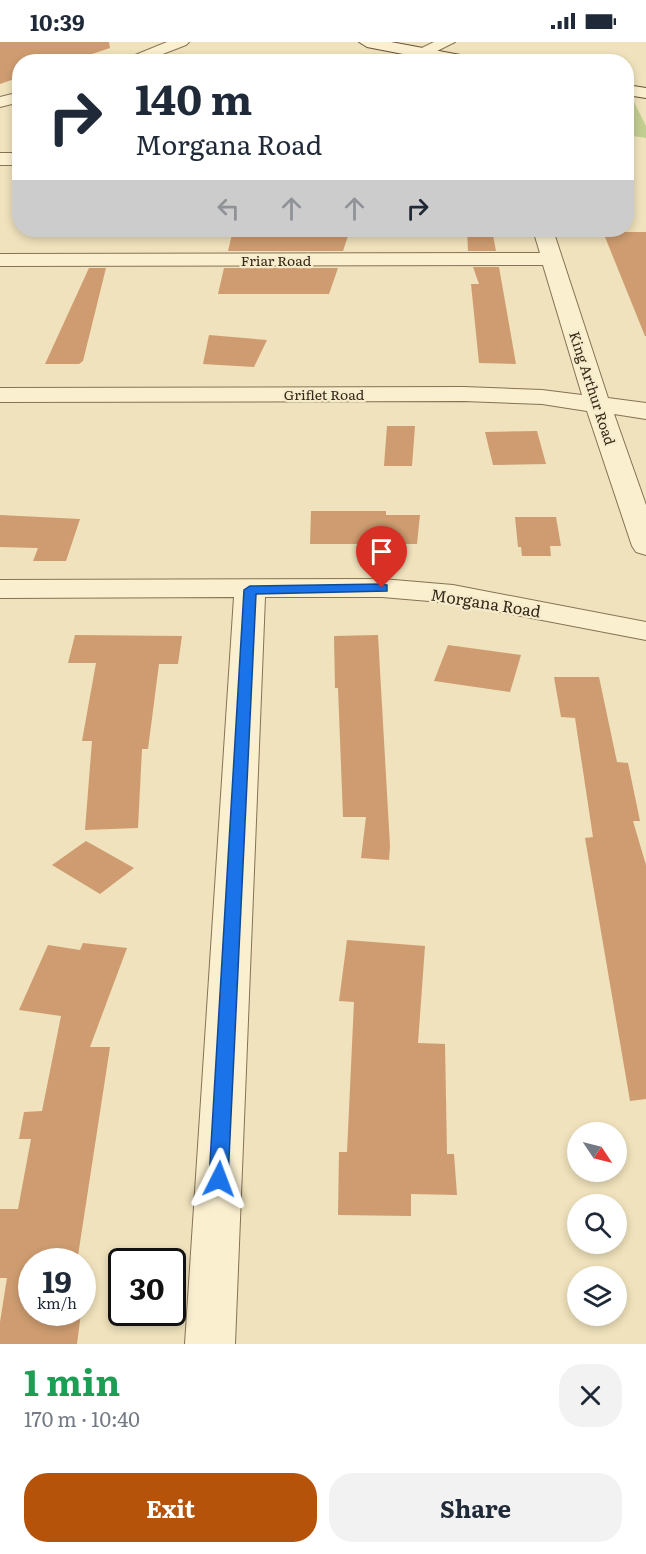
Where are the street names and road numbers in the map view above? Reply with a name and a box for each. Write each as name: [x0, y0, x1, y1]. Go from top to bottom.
street label: Friar Road: [241, 250, 312, 270]
street label: King Arthur Road: [565, 329, 621, 448]
street label: Griflet Road: [284, 384, 365, 404]
street label: Morgana Road: [429, 581, 543, 623]

